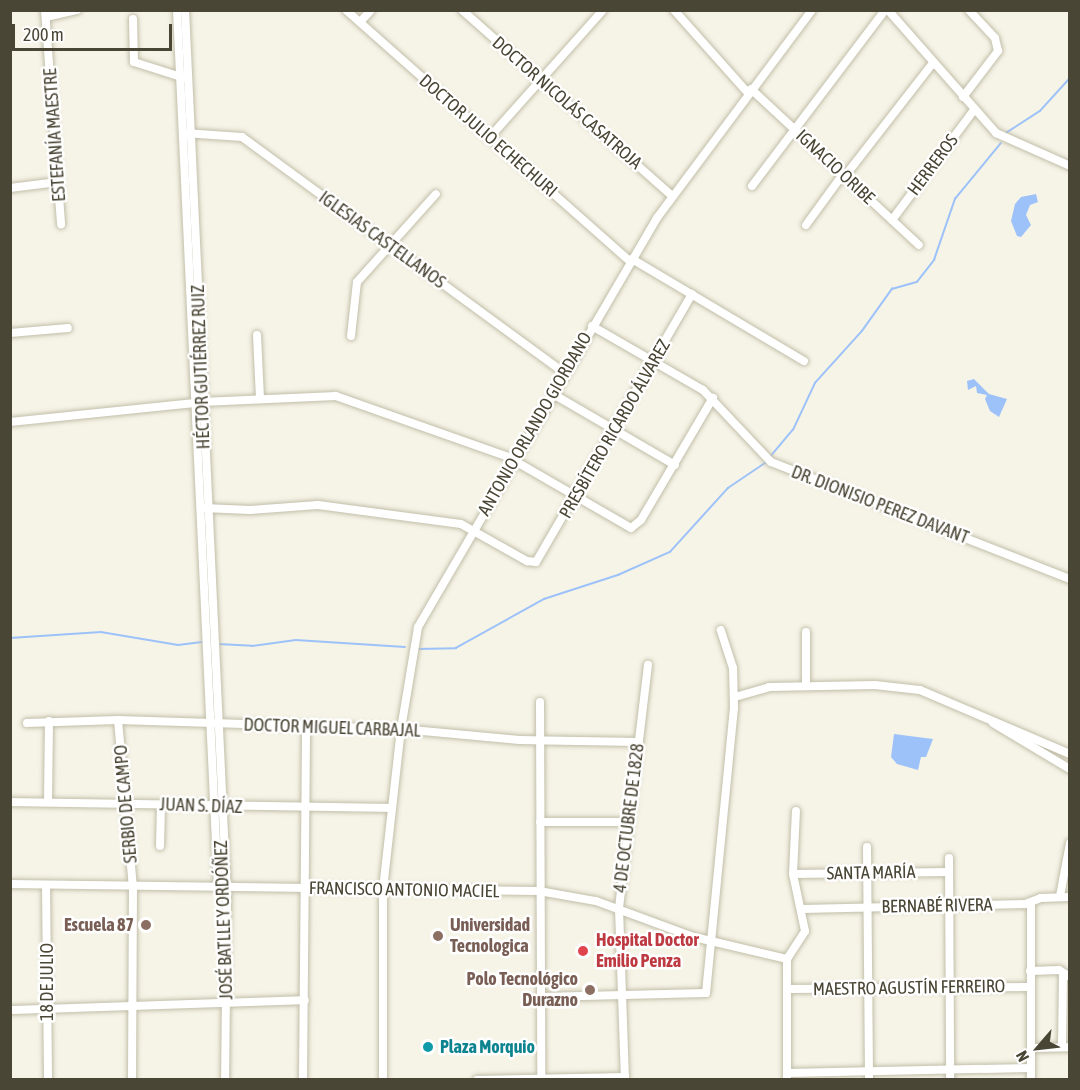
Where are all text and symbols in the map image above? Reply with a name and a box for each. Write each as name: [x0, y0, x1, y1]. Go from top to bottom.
scale bar: [15, 12, 176, 50]
text: 200 m: [23, 24, 64, 45]
street label: DOCTOR NICOLÁS CASATROJA: [488, 32, 646, 174]
street label: ESTEFANÍA MAESTRE: [40, 68, 70, 202]
street label: DOCTOR JULIO ECHECHURI: [415, 70, 561, 202]
street label: IGNACIO ORIBE: [791, 125, 879, 209]
street label: HERREROS: [903, 130, 963, 200]
street label: IGLESIAS CASTELLANOS: [314, 187, 450, 293]
street label: HÉCTOR GUTIÉRREZ RUIZ: [187, 284, 215, 450]
street label: ANTONIO ORLANDO GIORDANO: [474, 328, 596, 520]
street label: PRESBÍTERO RICARDO ÁLVAREZ: [555, 336, 675, 522]
street label: DR. DIONISIO PEREZ DAVANT: [788, 461, 972, 549]
street label: DOCTOR MIGUEL CARBAJAL: [243, 714, 421, 742]
street label: 4 DE OCTUBRE DE 1828: [609, 742, 649, 894]
street label: SERBIO DE CAMPO: [110, 744, 142, 864]
street label: JUAN S. DÍAZ: [159, 794, 243, 818]
street label: JOSÉ BATLLE Y ORDÓÑEZ: [210, 840, 238, 1000]
street label: SANTA MARÍA: [826, 861, 916, 885]
street label: FRANCISCO ANTONIO MACIEL: [309, 878, 499, 902]
street label: BERNABÉ RIVERA: [881, 894, 993, 918]
place label: Escuela 87: [64, 914, 134, 936]
place label: Universidad Tecnologica: [450, 915, 530, 958]
marker: Escuela 87: [139, 918, 153, 932]
marker: Universidad Tecnologica: [431, 929, 445, 943]
place label: Hospital Doctor Emilio Penza: [596, 930, 699, 972]
marker: Hospital Doctor Emilio Penza: [574, 942, 592, 960]
street label: 18 DE JULIO: [36, 943, 58, 1021]
place label: Polo Tecnológico Durazno: [467, 969, 578, 1012]
street label: MAESTRO AGUSTÍN FERREIRO: [813, 976, 1005, 1000]
marker: Polo Tecnológico Durazno: [583, 983, 597, 997]
north arrow: [1008, 1018, 1068, 1078]
place label: Plaza Morquio: [440, 1036, 535, 1058]
marker: Plaza Morquio: [421, 1040, 435, 1054]
text: N: [1012, 1048, 1032, 1065]

